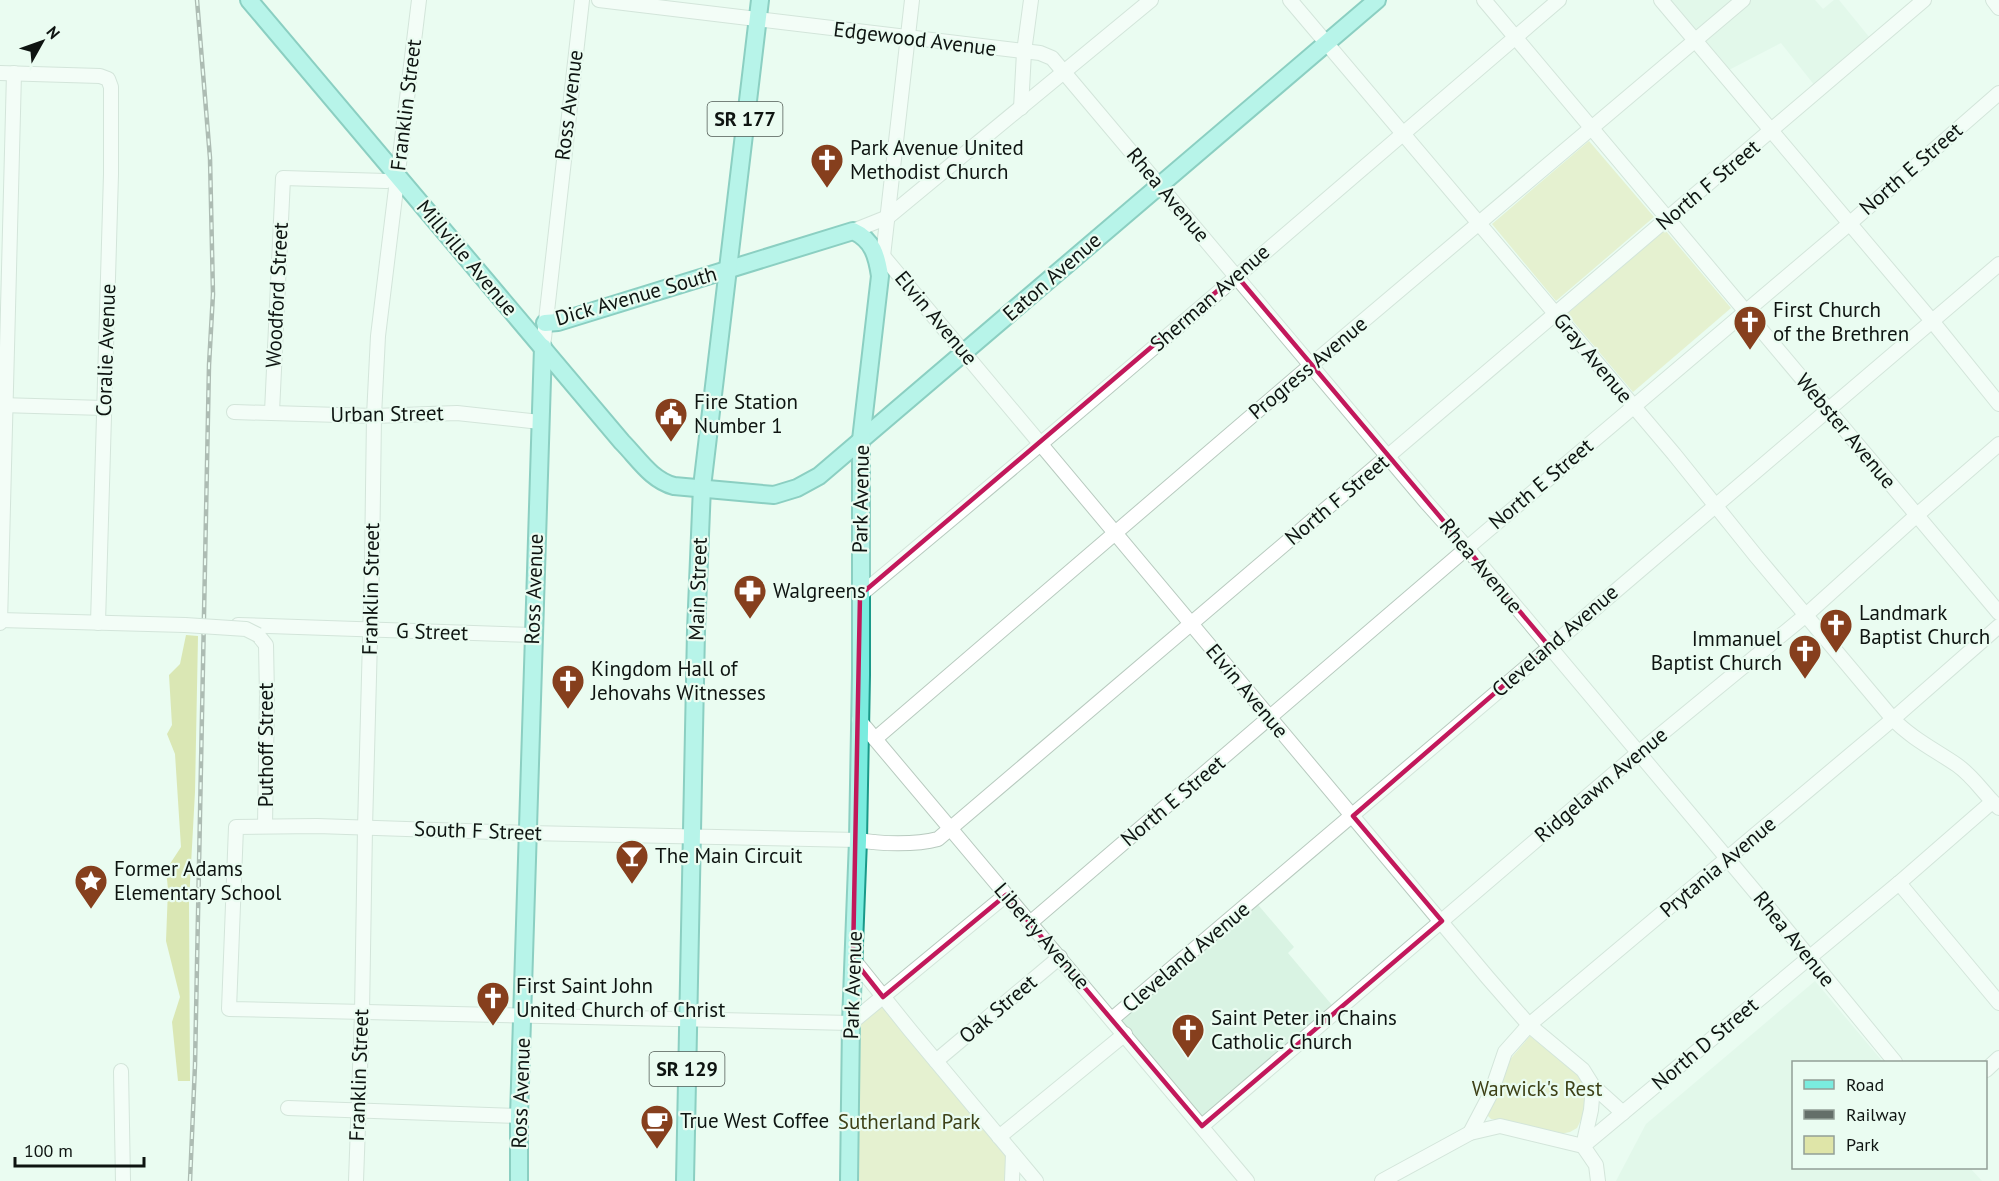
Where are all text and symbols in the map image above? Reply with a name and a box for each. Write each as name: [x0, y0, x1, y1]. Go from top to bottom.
north arrow: [12, 12, 72, 72]
street label: Edgewood Avenue: [832, 15, 998, 62]
text: N: [42, 22, 65, 43]
street label: Franklin Street: [384, 38, 427, 172]
street label: Ross Avenue: [548, 48, 589, 162]
road number: SR 177: [708, 102, 783, 136]
street label: North E Street: [1854, 116, 1968, 221]
street label: North F Street: [1650, 133, 1765, 236]
place label: Park Avenue United Methodist Church: [850, 134, 1024, 185]
church icon: Park Avenue United Methodist Church: [809, 142, 845, 189]
street label: Rhea Avenue: [1121, 142, 1216, 248]
street label: Millville Avenue: [411, 194, 524, 321]
street label: Woodford Street: [259, 222, 294, 368]
street label: Eaton Avenue: [997, 226, 1107, 327]
street label: Sherman Avenue: [1144, 238, 1275, 357]
street label: Dick Avenue South: [552, 260, 720, 331]
street label: Elvin Avenue: [889, 265, 984, 370]
street label: Coralie Avenue: [90, 283, 121, 417]
place label: First Church of the Brethren: [1773, 296, 1909, 347]
church icon: First Church of the Brethren: [1732, 304, 1768, 351]
street label: Gray Avenue: [1548, 307, 1639, 408]
street label: Progress Avenue: [1243, 310, 1373, 425]
street label: Webster Avenue: [1790, 367, 1903, 494]
place label: Fire Station Number 1: [694, 388, 798, 439]
public building icon: Fire Station Number 1: [653, 396, 689, 443]
street label: Urban Street: [330, 399, 444, 428]
street label: North E Street: [1483, 432, 1598, 535]
street label: Park Avenue: [846, 445, 875, 553]
street label: North F Street: [1279, 448, 1394, 551]
street label: Rhea Avenue: [1434, 513, 1529, 619]
street label: Franklin Street: [356, 523, 385, 655]
street label: Ross Avenue: [518, 533, 549, 645]
street label: Main Street: [682, 537, 713, 641]
pharmacy icon: Walgreens: [732, 573, 768, 620]
place label: Walgreens: [773, 577, 866, 604]
street label: Cleveland Avenue: [1486, 578, 1623, 703]
place label: Landmark Baptist Church: [1859, 599, 1990, 650]
church icon: Landmark Baptist Church: [1818, 607, 1854, 654]
street label: G Street: [396, 617, 469, 646]
place label: Immanuel Baptist Church: [1651, 625, 1782, 676]
church icon: Immanuel Baptist Church: [1787, 633, 1823, 680]
street label: Elvin Avenue: [1200, 638, 1295, 743]
place label: Kingdom Hall of Jehovahs Witnesses: [590, 655, 766, 706]
church icon: Kingdom Hall of Jehovahs Witnesses: [550, 663, 586, 710]
street label: Puthoff Street: [252, 683, 279, 807]
street label: Ridgelawn Avenue: [1529, 721, 1673, 848]
street label: North E Street: [1115, 749, 1230, 852]
street label: Prytania Avenue: [1654, 810, 1781, 923]
street label: South F Street: [414, 815, 542, 846]
bar icon: The Main Circuit: [614, 838, 650, 885]
place label: The Main Circuit: [655, 842, 802, 869]
place label: Former Adams Elementary School: [114, 855, 281, 906]
place icon: Former Adams Elementary School: [73, 863, 109, 910]
street label: Liberty Avenue: [989, 877, 1096, 995]
street label: Rhea Avenue: [1748, 885, 1841, 992]
street label: Cleveland Avenue: [1116, 895, 1255, 1018]
street label: Park Avenue: [837, 930, 868, 1040]
street label: Oak Street: [953, 968, 1042, 1049]
place label: First Saint John United Church of Christ: [516, 972, 725, 1023]
church icon: First Saint John United Church of Christ: [475, 980, 511, 1027]
street label: North D Street: [1646, 991, 1763, 1096]
place label: Saint Peter in Chains Catholic Church: [1211, 1004, 1397, 1055]
street label: Franklin Street: [343, 1008, 374, 1142]
church icon: Saint Peter in Chains Catholic Church: [1170, 1012, 1206, 1059]
street label: Ross Avenue: [505, 1037, 536, 1149]
road number: SR 129: [650, 1052, 724, 1086]
legend: [1792, 1061, 1987, 1169]
text: Road: [1846, 1073, 1884, 1096]
park label: Warwick's Rest: [1472, 1075, 1602, 1102]
cafe icon: True West Coffee: [639, 1103, 675, 1150]
text: Railway: [1846, 1103, 1907, 1126]
place label: True West Coffee: [680, 1107, 829, 1134]
park label: Sutherland Park: [838, 1108, 980, 1135]
scale bar: [15, 1130, 144, 1168]
text: Park: [1846, 1133, 1879, 1156]
text: 100 m: [24, 1139, 73, 1162]

